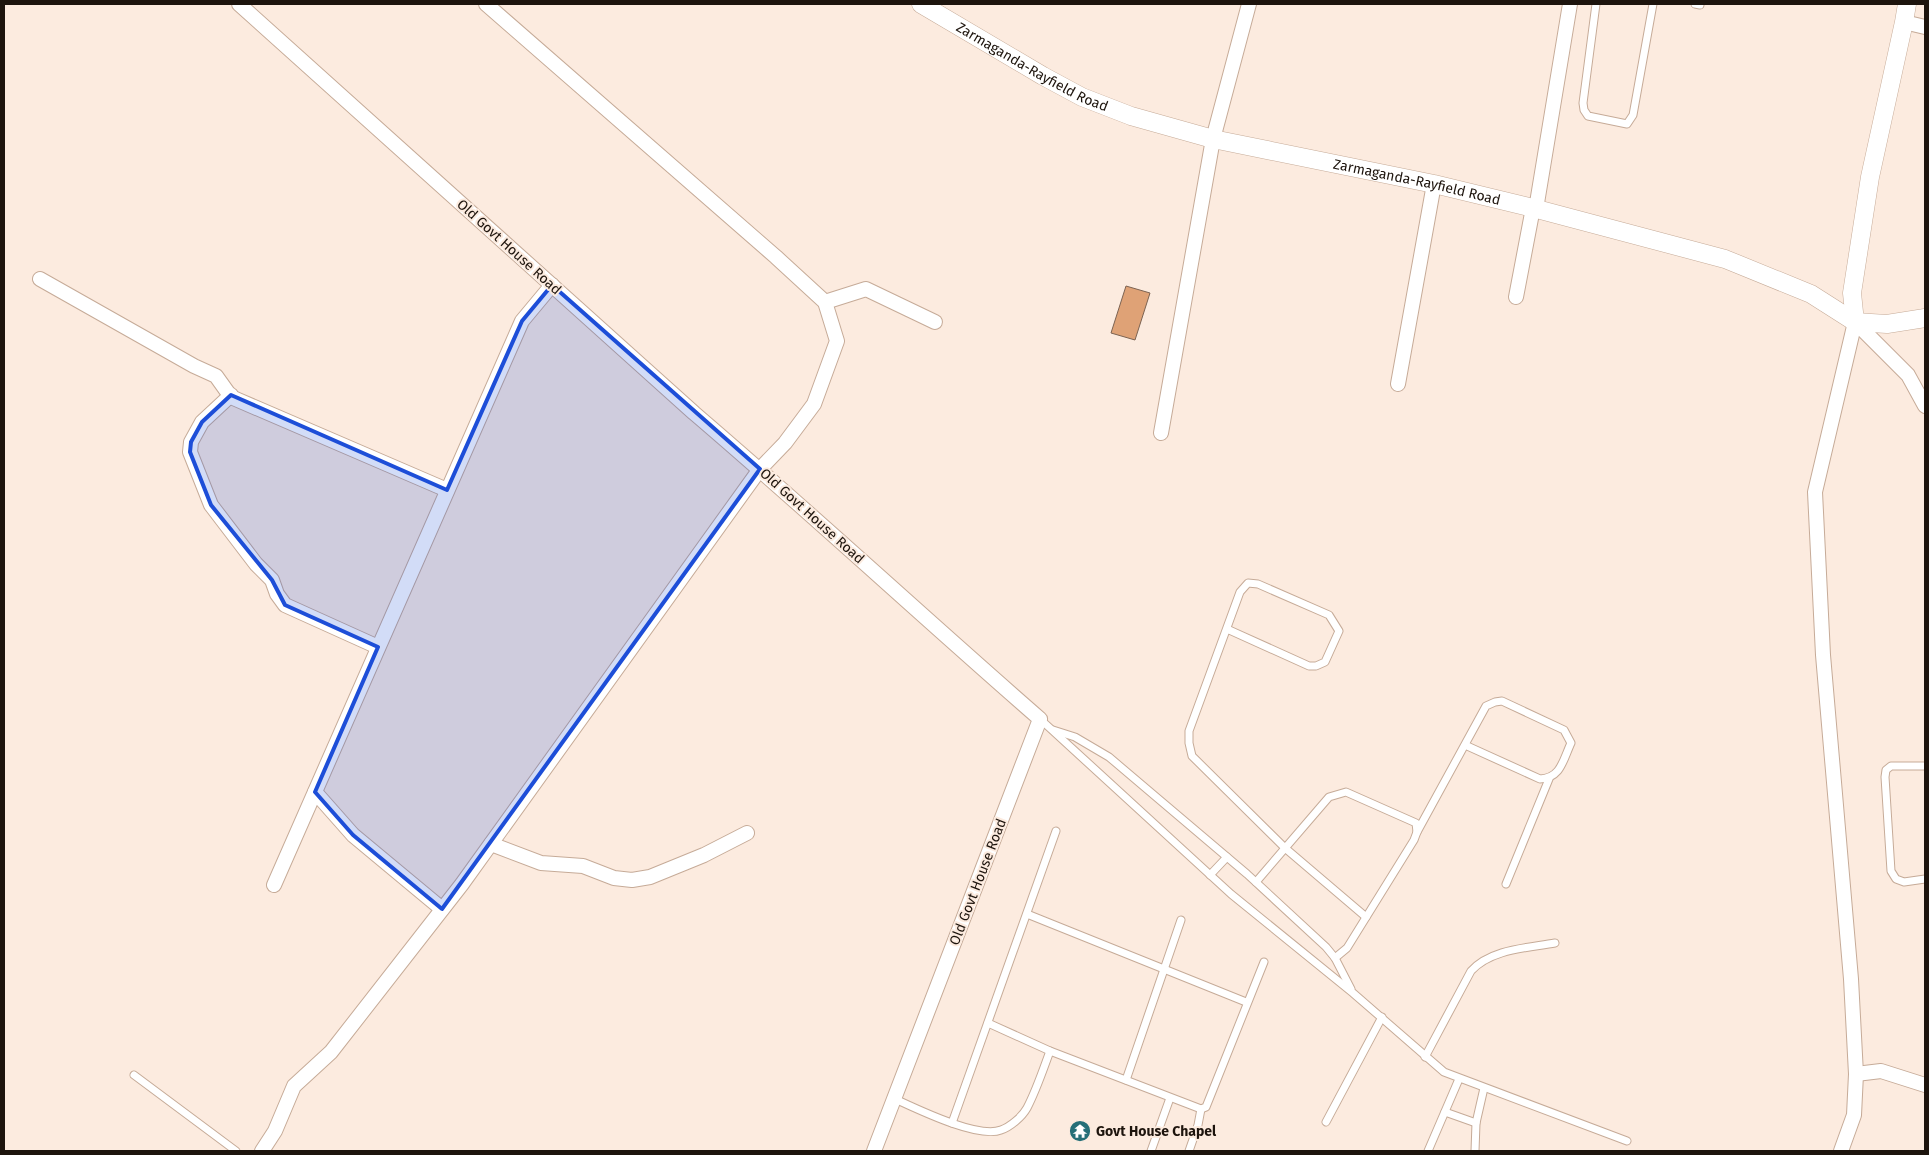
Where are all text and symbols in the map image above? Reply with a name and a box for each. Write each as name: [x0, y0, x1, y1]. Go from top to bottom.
street label: Zarmaganda-Rayfield Road: [953, 18, 1111, 115]
street label: Zarmaganda-Rayfield Road: [1332, 155, 1502, 208]
street label: Old Govt House Road: [453, 196, 565, 298]
street label: Old Govt House Road: [756, 465, 868, 567]
street label: Old Govt House Road: [946, 816, 1010, 948]
temple icon: Govt House Chapel: [1068, 1119, 1092, 1143]
place label: Govt House Chapel: [1096, 1123, 1217, 1140]

